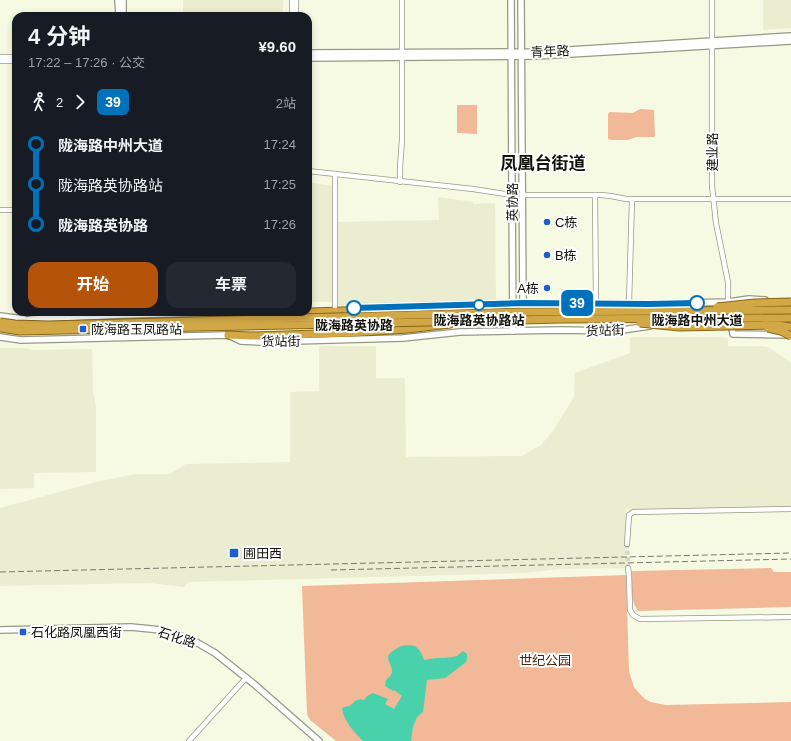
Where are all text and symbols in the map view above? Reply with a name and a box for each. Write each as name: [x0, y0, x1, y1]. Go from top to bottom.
text: 4 分钟: [28, 24, 90, 49]
text: ¥9.60: [258, 38, 296, 55]
street label: 青年路: [530, 43, 570, 60]
text: 17:22 – 17:26 · 公交: [28, 55, 145, 70]
icon: walk: [28, 91, 50, 113]
icon: forward: [69, 91, 91, 113]
text: 39: [105, 94, 121, 110]
text: 2: [56, 95, 63, 110]
text: 2站: [276, 96, 296, 111]
street label: 建业路: [705, 132, 720, 172]
text: 陇海路中州大道: [58, 137, 163, 154]
text: 17:24: [263, 137, 296, 152]
district label: 凤凰台街道: [501, 154, 586, 173]
text: 陇海路英协路站: [58, 177, 163, 194]
text: 17:25: [263, 177, 296, 192]
street label: 英协路: [505, 182, 520, 222]
place label: C栋: [555, 215, 577, 230]
text: 陇海路英协路: [58, 217, 148, 234]
text: 17:26: [263, 217, 296, 232]
marker: C栋: [542, 217, 552, 227]
place label: B栋: [555, 248, 577, 263]
marker: B栋: [542, 250, 552, 260]
button: 开始: [28, 262, 158, 308]
button: 车票: [166, 262, 296, 308]
place label: A栋: [517, 281, 539, 296]
marker: A栋: [542, 283, 552, 293]
line badge: 39: [559, 290, 595, 316]
text: 39: [569, 295, 585, 311]
marker: 陇海路中州大道: [689, 295, 705, 311]
marker: 陇海路英协路站: [473, 299, 485, 311]
marker: 陇海路英协路: [346, 300, 362, 316]
place label: 陇海路英协路站: [433, 313, 525, 328]
place label: 陇海路中州大道: [651, 313, 743, 328]
place label: 陇海路英协路: [315, 318, 393, 333]
place label: 陇海路玉凤路站: [91, 322, 182, 337]
street label: 货站街: [585, 322, 625, 339]
marker: 陇海路玉凤路站: [78, 324, 88, 334]
street label: 货站街: [261, 334, 301, 349]
place label: 圃田西: [243, 546, 282, 561]
marker: 圃田西: [228, 547, 240, 559]
street label: 石化路: [156, 624, 198, 651]
place label: 石化路凤凰西街: [31, 625, 122, 640]
marker: 石化路凤凰西街: [18, 627, 28, 637]
park label: 世纪公园: [519, 653, 571, 668]

